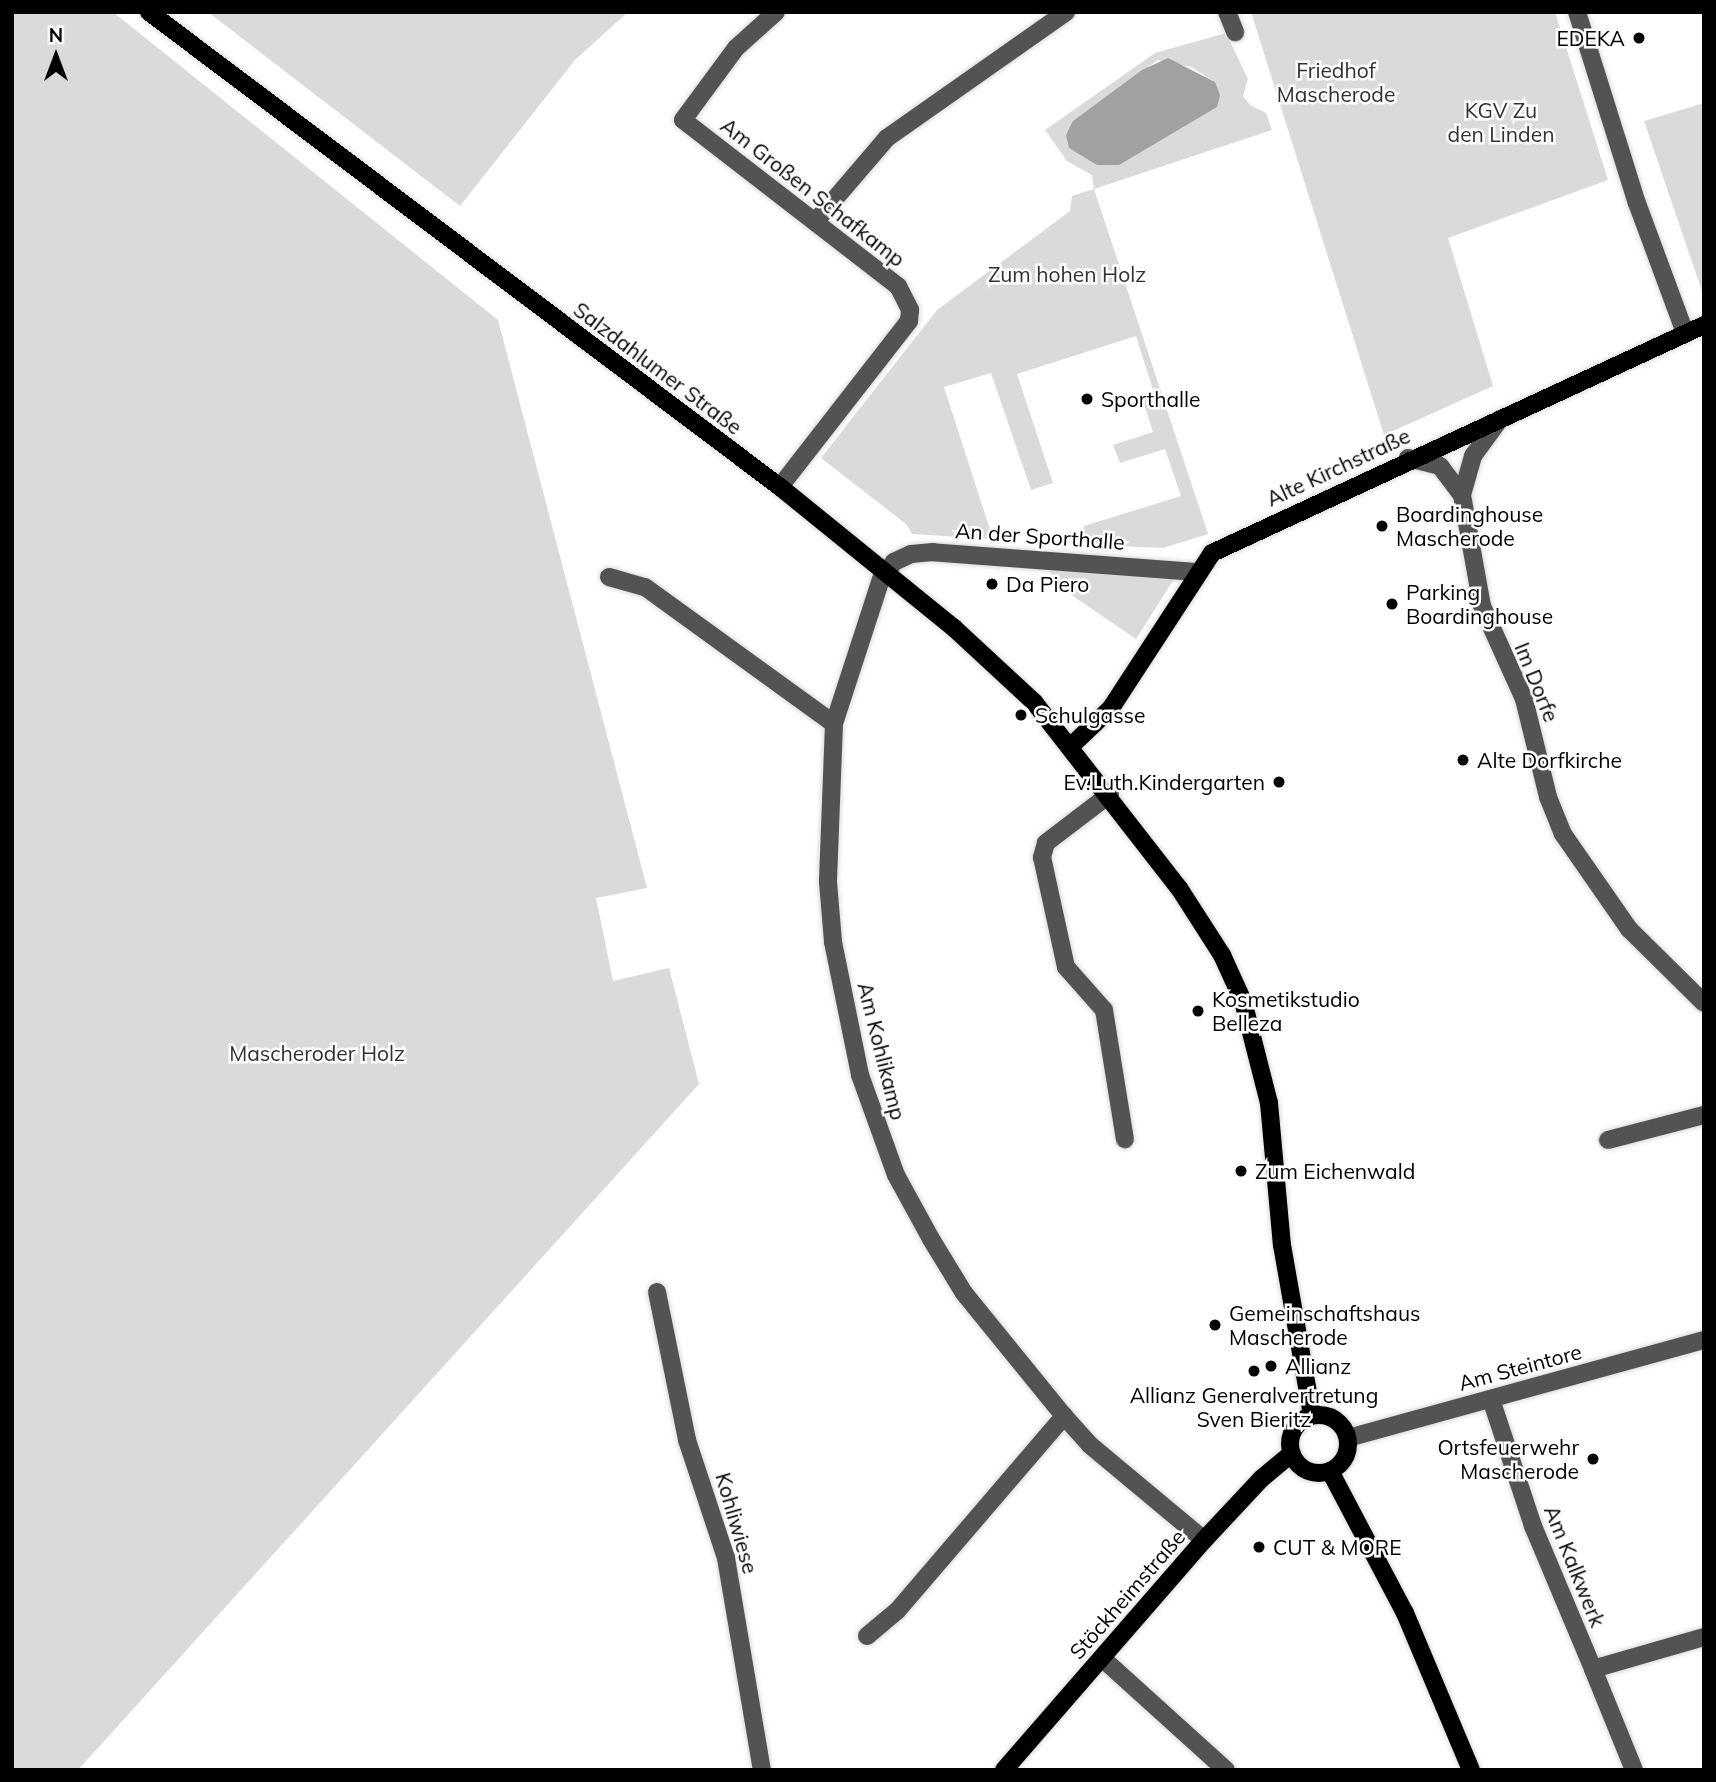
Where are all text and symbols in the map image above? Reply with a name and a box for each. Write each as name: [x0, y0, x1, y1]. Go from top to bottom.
north arrow: [21, 21, 91, 91]
text: N: [49, 23, 63, 47]
place label: EDEKA: [1556, 25, 1625, 51]
marker: EDEKA: [1631, 30, 1647, 46]
park label: Friedhof Mascherode: [1277, 57, 1395, 107]
park label: KGV Zu den Linden: [1448, 97, 1554, 147]
street label: Am Großen Schafkamp: [716, 112, 910, 272]
park label: Zum hohen Holz: [988, 261, 1146, 287]
street label: Salzdahlumer Straße: [569, 296, 747, 440]
place label: Sporthalle: [1101, 386, 1201, 412]
marker: Sporthalle: [1079, 391, 1095, 407]
street label: Alte Kirchstraße: [1262, 423, 1414, 511]
place label: Boardinghouse Mascherode: [1396, 501, 1543, 551]
street label: An der Sporthalle: [954, 518, 1126, 554]
marker: Boardinghouse Mascherode: [1374, 518, 1390, 534]
place label: Da Piero: [1006, 571, 1089, 597]
marker: Da Piero: [984, 576, 1000, 592]
place label: Parking Boardinghouse: [1406, 579, 1553, 629]
marker: Parking Boardinghouse: [1384, 596, 1400, 612]
street label: Im Dorfe: [1510, 639, 1564, 725]
place label: Schulgasse: [1035, 702, 1145, 728]
marker: Schulgasse: [1013, 707, 1029, 723]
place label: Alte Dorfkirche: [1477, 747, 1622, 773]
marker: Alte Dorfkirche: [1455, 752, 1471, 768]
place label: Ev.Luth.Kindergarten: [1064, 769, 1265, 795]
marker: Ev.Luth.Kindergarten: [1271, 774, 1287, 790]
street label: Am Kohlikamp: [853, 980, 911, 1122]
place label: Kosmetikstudio Belleza: [1212, 986, 1360, 1036]
marker: Kosmetikstudio Belleza: [1190, 1003, 1206, 1019]
park label: Mascheroder Holz: [229, 1040, 405, 1066]
place label: Zum Eichenwald: [1255, 1158, 1415, 1184]
marker: Zum Eichenwald: [1233, 1163, 1249, 1179]
place label: Gemeinschaftshaus Mascherode: [1229, 1300, 1420, 1350]
marker: Gemeinschaftshaus Mascherode: [1207, 1317, 1223, 1333]
street label: Am Steintore: [1456, 1338, 1584, 1396]
place label: Allianz: [1285, 1353, 1351, 1379]
marker: Allianz: [1263, 1358, 1279, 1374]
marker: Allianz Generalvertretung Sven Bieritz: [1246, 1363, 1262, 1379]
place label: Allianz Generalvertretung Sven Bieritz: [1130, 1382, 1378, 1432]
place label: Ortsfeuerwehr Mascherode: [1437, 1434, 1579, 1484]
marker: Ortsfeuerwehr Mascherode: [1585, 1451, 1601, 1467]
street label: Kohliwiese: [711, 1470, 763, 1576]
street label: Am Kalkwerk: [1539, 1502, 1611, 1630]
street label: Stöckheimstraße: [1064, 1524, 1190, 1664]
place label: CUT & MORE: [1273, 1534, 1402, 1560]
marker: CUT & MORE: [1251, 1539, 1267, 1555]

